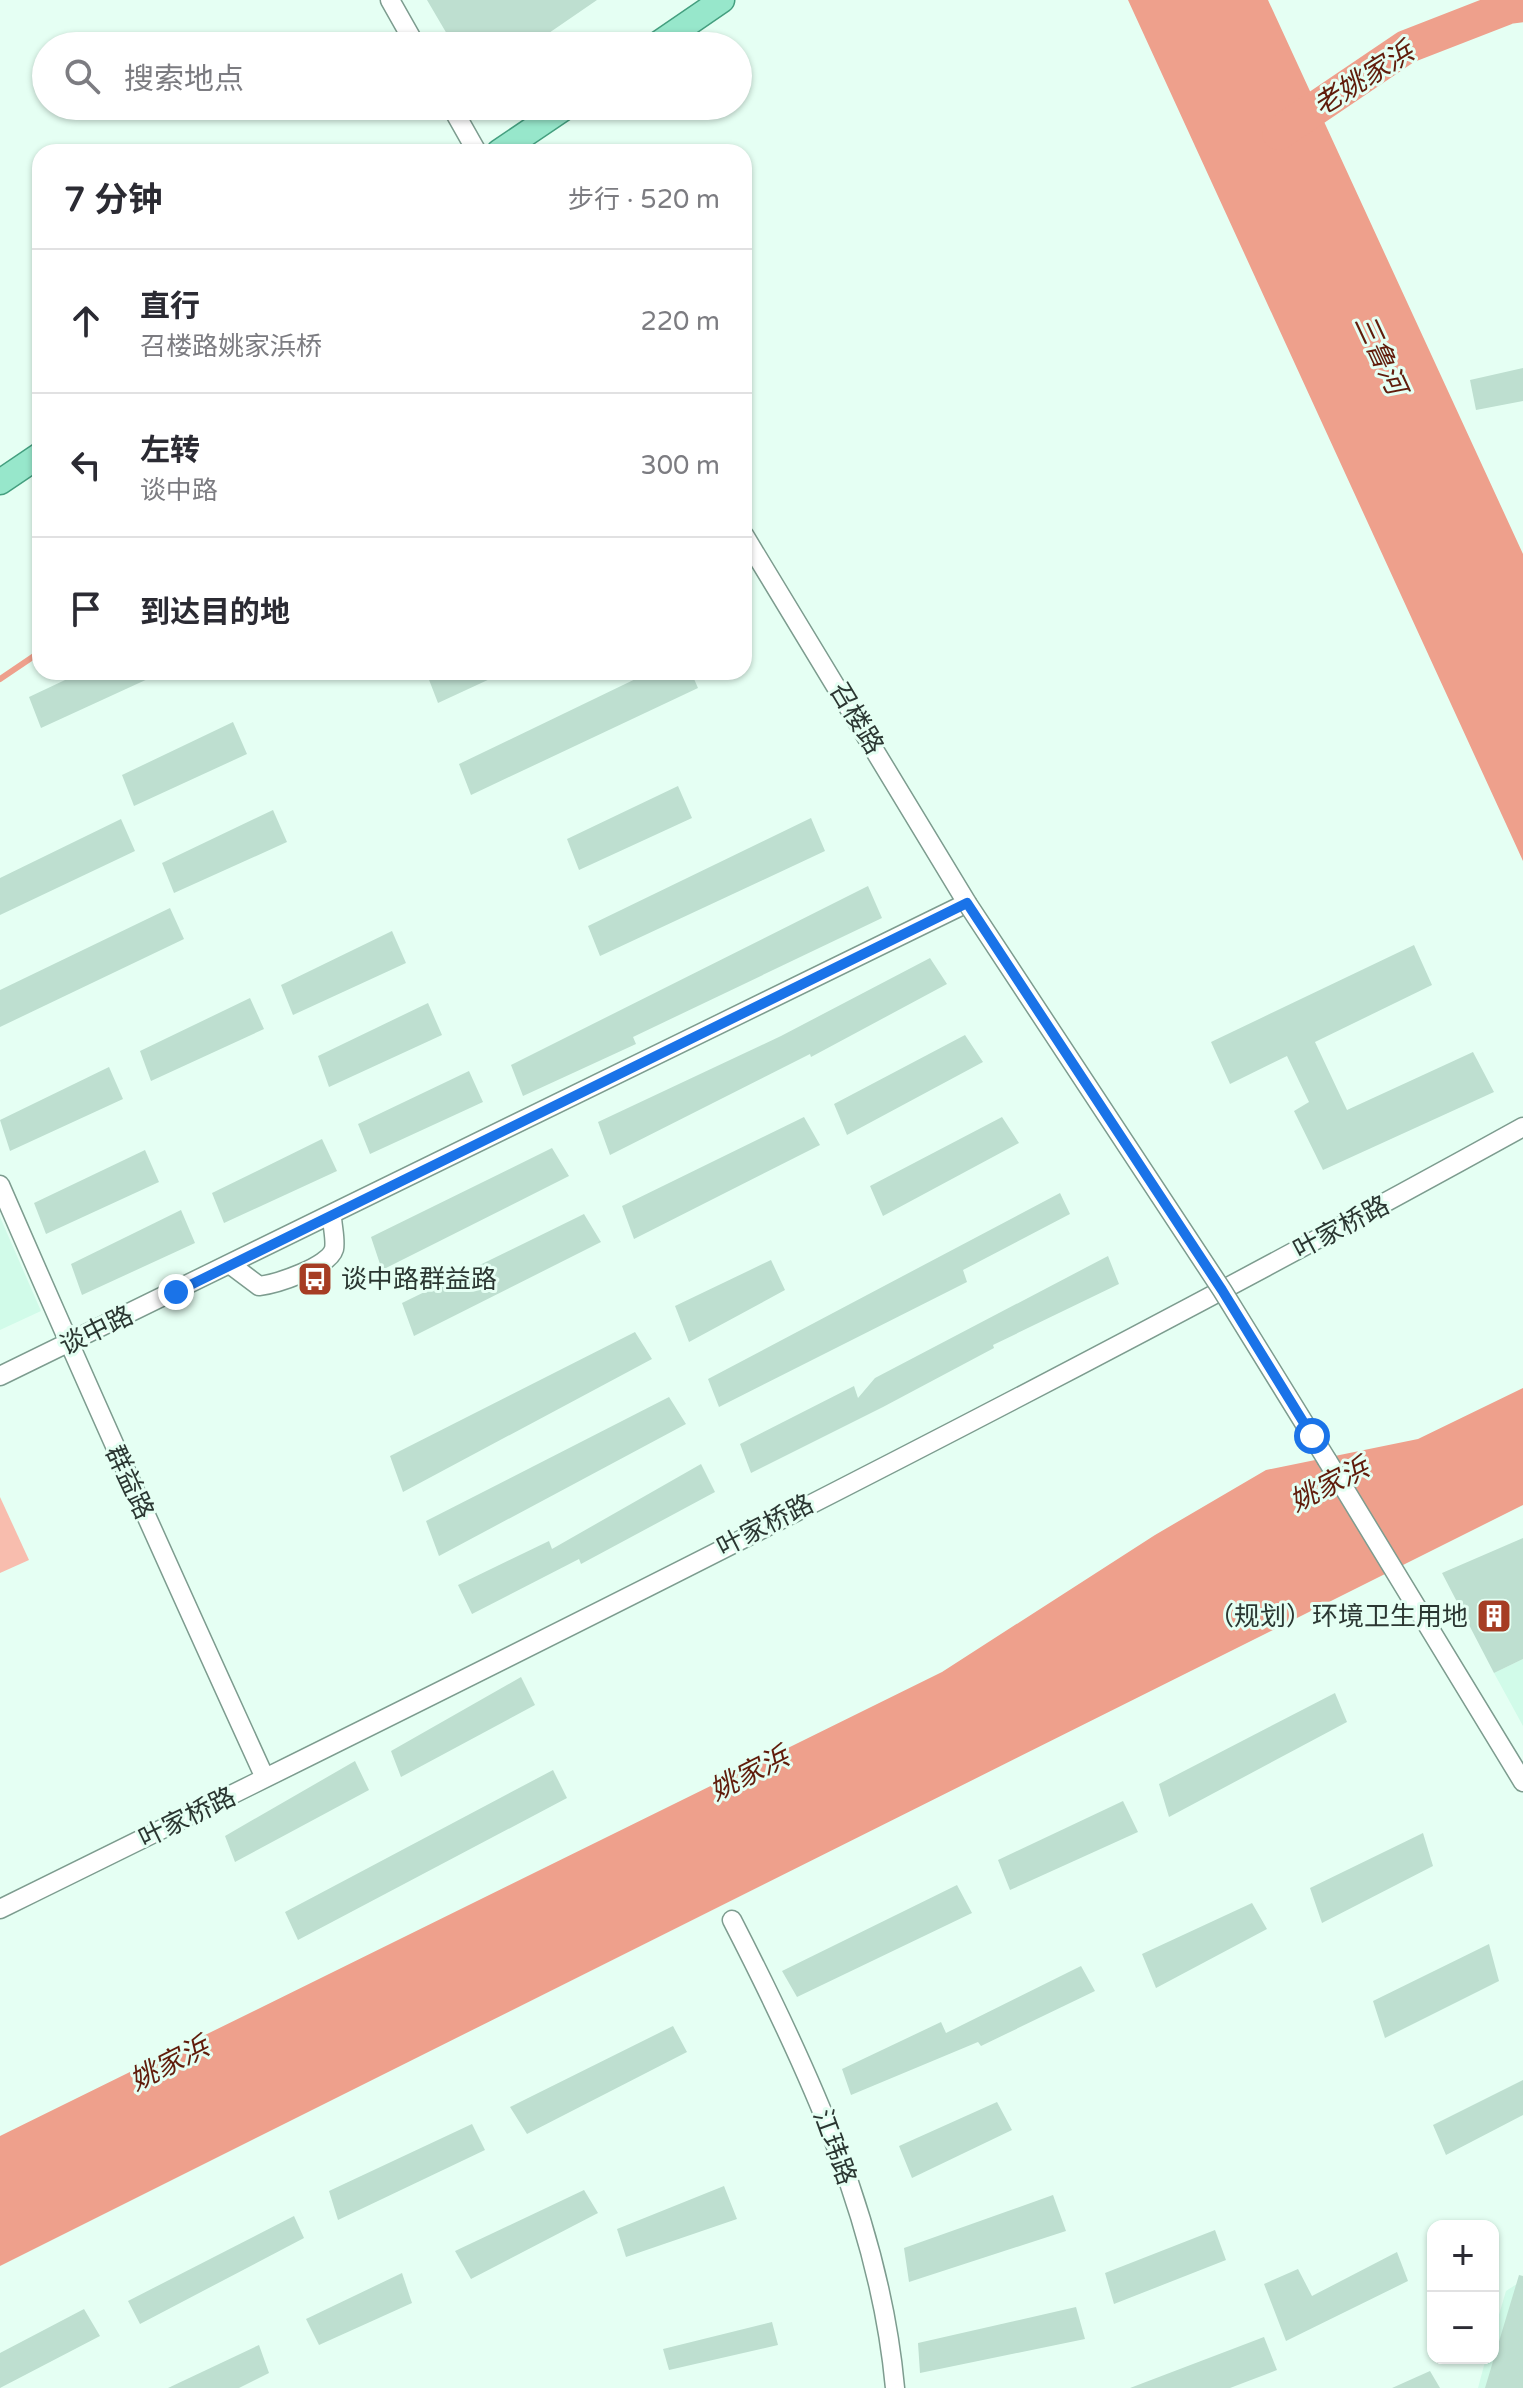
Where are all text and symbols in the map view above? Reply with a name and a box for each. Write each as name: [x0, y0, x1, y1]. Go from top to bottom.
search box: [32, 32, 752, 120]
water label: 老姚家浜: [1307, 33, 1423, 123]
icon: search: [60, 54, 104, 98]
text: 搜索地点: [124, 61, 244, 98]
text: 7 分钟: [64, 180, 162, 221]
text: 步行 · 520 m: [568, 184, 720, 215]
text: 直行: [140, 288, 200, 325]
icon: ahead: [64, 299, 108, 343]
text: 220 m: [640, 306, 720, 337]
water label: 三鲁河: [1347, 309, 1415, 404]
text: 召楼路姚家浜桥: [140, 331, 322, 362]
text: 左转: [140, 432, 200, 469]
icon: left: [64, 443, 108, 487]
text: 300 m: [640, 450, 720, 481]
text: 谈中路: [140, 475, 218, 506]
icon: arrive: [64, 587, 108, 631]
text: 到达目的地: [140, 594, 290, 631]
street label: 召楼路: [823, 677, 890, 760]
street label: 叶家桥路: [1288, 1189, 1394, 1266]
bus stop icon: 谈中路群益路: [296, 1260, 334, 1298]
place label: 谈中路群益路: [341, 1264, 497, 1295]
route end: [158, 1274, 194, 1310]
street label: 谈中路: [54, 1299, 138, 1361]
route start: [1294, 1418, 1330, 1454]
street label: 群益路: [99, 1440, 160, 1524]
water label: 姚家浜: [1284, 1449, 1377, 1519]
street label: 叶家桥路: [712, 1488, 819, 1563]
building icon: （规划）环境卫生用地: [1475, 1597, 1513, 1635]
place label: （规划）环境卫生用地: [1208, 1601, 1468, 1632]
water label: 姚家浜: [704, 1738, 797, 1808]
street label: 叶家桥路: [134, 1781, 241, 1854]
water label: 姚家浜: [124, 2028, 217, 2098]
street label: 江玮路: [807, 2105, 862, 2189]
map controls: [1427, 2220, 1499, 2364]
button: +: [1427, 2220, 1499, 2292]
button: −: [1427, 2292, 1499, 2364]

